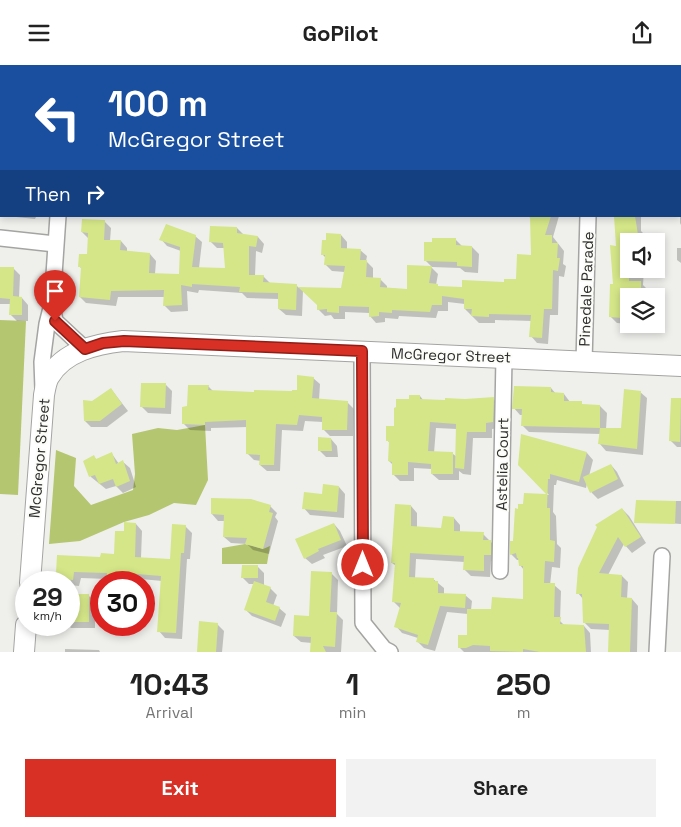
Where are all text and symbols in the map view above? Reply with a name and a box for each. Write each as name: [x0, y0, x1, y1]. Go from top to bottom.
icon: menu: [25, 19, 53, 47]
text: GoPilot: [302, 19, 379, 47]
icon: share: [628, 19, 656, 47]
text: 100 m: [108, 82, 208, 126]
icon: left: [25, 85, 90, 150]
text: McGregor Street: [108, 125, 285, 153]
icon: right: [81, 180, 109, 208]
text: Then: [25, 182, 71, 207]
street label: Pinedale Parade: [574, 231, 598, 347]
map controls: [620, 233, 665, 333]
button: sound: [620, 233, 665, 278]
pin: [34, 270, 76, 321]
icon: arrive: [41, 277, 69, 305]
button: layers: [620, 288, 665, 333]
street label: McGregor Street: [391, 343, 512, 367]
street label: McGregor Street: [24, 397, 54, 519]
street label: Astelia Court: [492, 417, 512, 511]
position arrow: [336, 538, 388, 590]
speed limit sign: 30: [90, 571, 155, 636]
text: 29: [32, 581, 63, 613]
text: km/h: [33, 608, 62, 624]
text: 10:43: [130, 665, 209, 704]
text: 1: [346, 665, 359, 704]
text: 250: [496, 665, 551, 704]
text: Arrival: [146, 702, 193, 723]
text: min: [339, 702, 366, 723]
text: m: [517, 702, 530, 723]
button: Exit: [25, 759, 336, 817]
button: Share: [346, 759, 656, 817]

